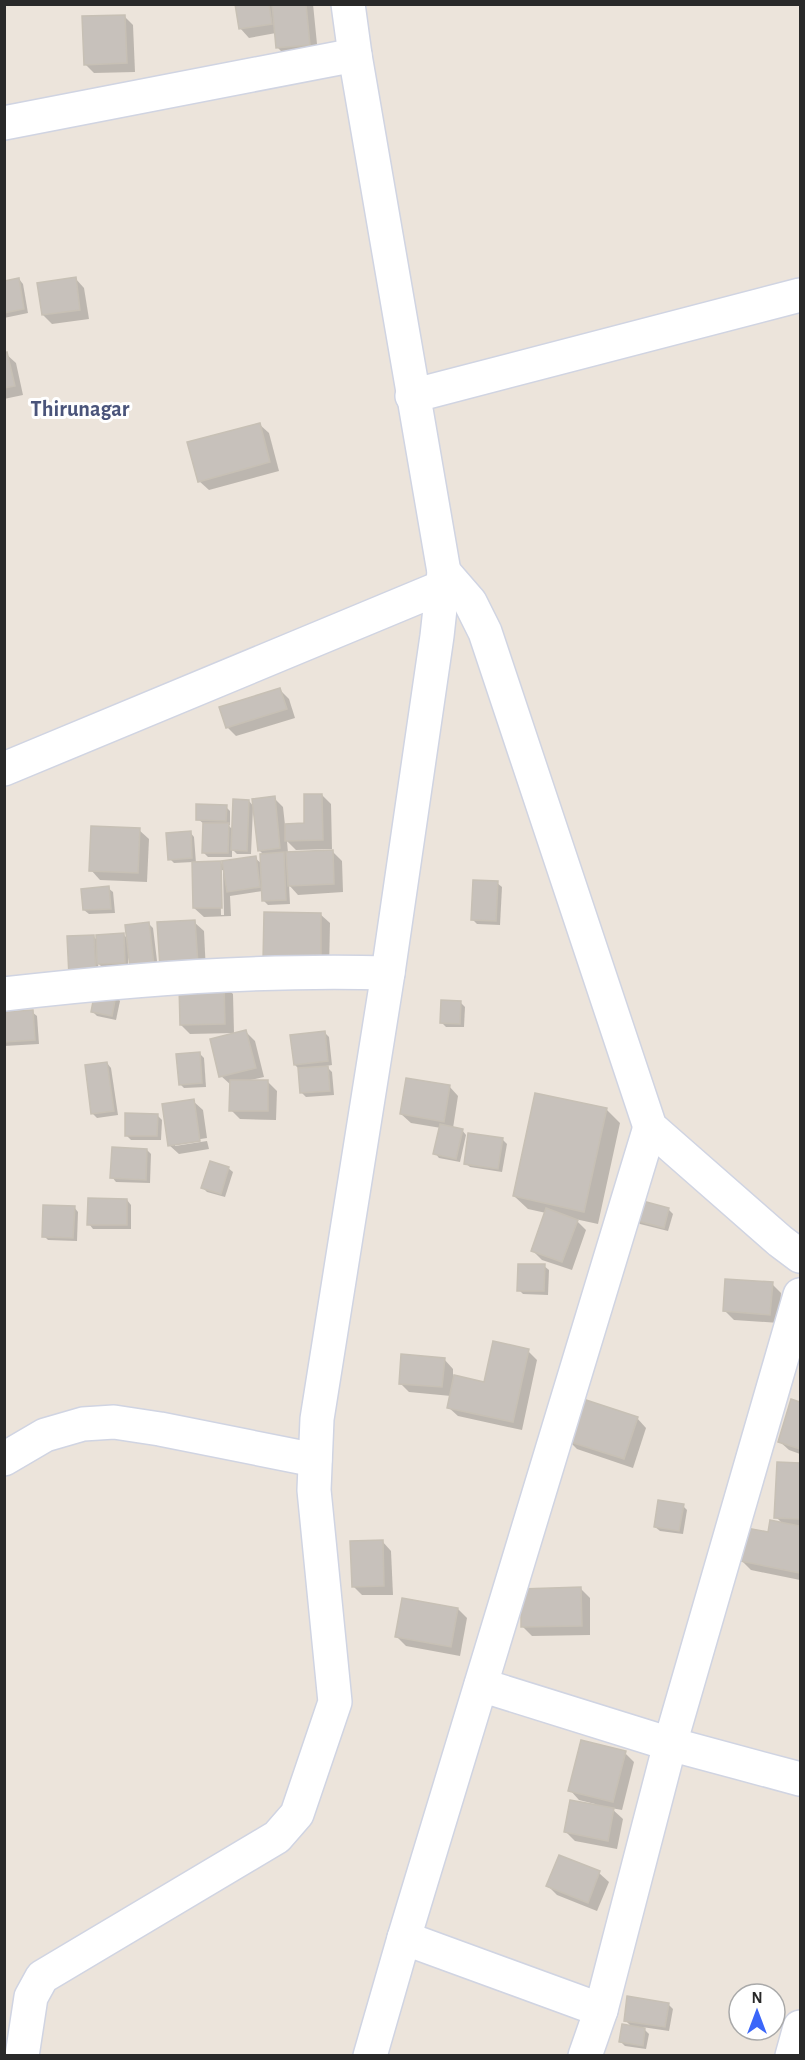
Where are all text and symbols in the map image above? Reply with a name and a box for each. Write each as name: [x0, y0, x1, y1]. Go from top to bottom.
district label: Thirunagar: [31, 398, 130, 420]
north arrow: [727, 1982, 787, 2042]
text: N: [751, 1990, 763, 2006]

